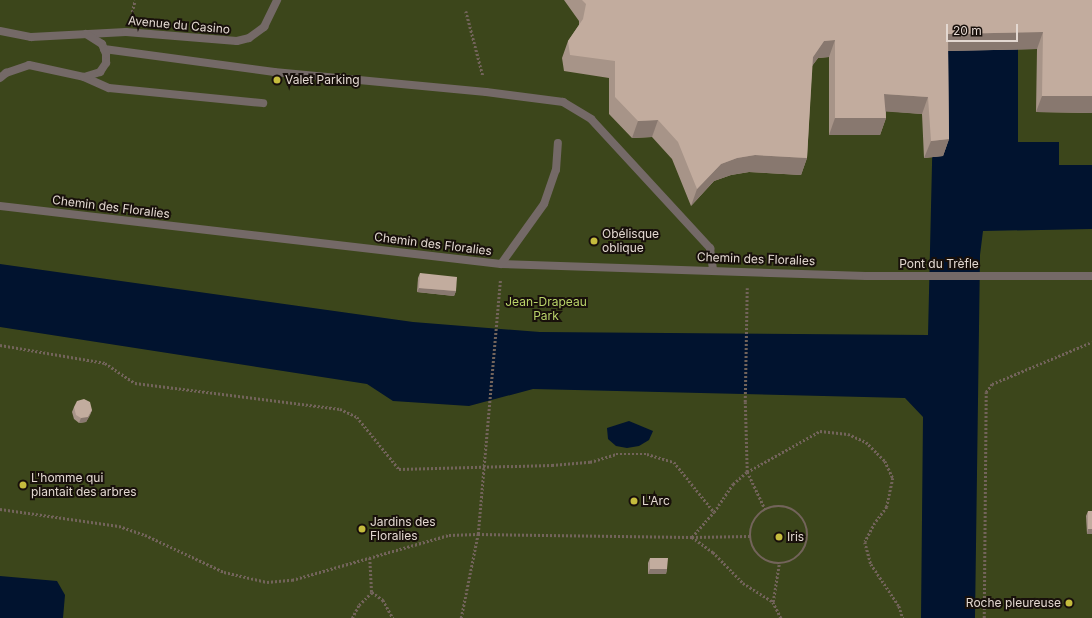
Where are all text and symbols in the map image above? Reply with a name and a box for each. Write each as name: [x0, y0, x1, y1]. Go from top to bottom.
street label: Avenue du Casino: [127, 13, 231, 37]
scale bar: [948, 16, 1020, 42]
text: 20 m: [953, 23, 982, 38]
place label: Valet Parking: [285, 73, 360, 87]
marker: Valet Parking: [272, 75, 282, 85]
street label: Chemin des Floralies: [51, 193, 171, 221]
place label: Obélisque oblique: [602, 227, 659, 255]
street label: Chemin des Floralies: [373, 230, 493, 258]
marker: Obélisque oblique: [589, 236, 599, 246]
street label: Chemin des Floralies: [697, 250, 815, 268]
street label: Pont du Trèfle: [899, 257, 979, 271]
park label: Jean-Drapeau Park: [505, 295, 587, 323]
place label: L'homme qui plantait des arbres: [31, 471, 137, 499]
marker: L'homme qui plantait des arbres: [18, 480, 28, 490]
place label: L'Arc: [642, 494, 670, 508]
marker: L'Arc: [629, 496, 639, 506]
place label: Jardins des Floralies: [370, 515, 436, 543]
marker: Jardins des Floralies: [357, 524, 367, 534]
place label: Iris: [787, 530, 804, 544]
marker: Iris: [774, 532, 784, 542]
place label: Roche pleureuse: [966, 596, 1061, 610]
marker: Roche pleureuse: [1064, 598, 1074, 608]

